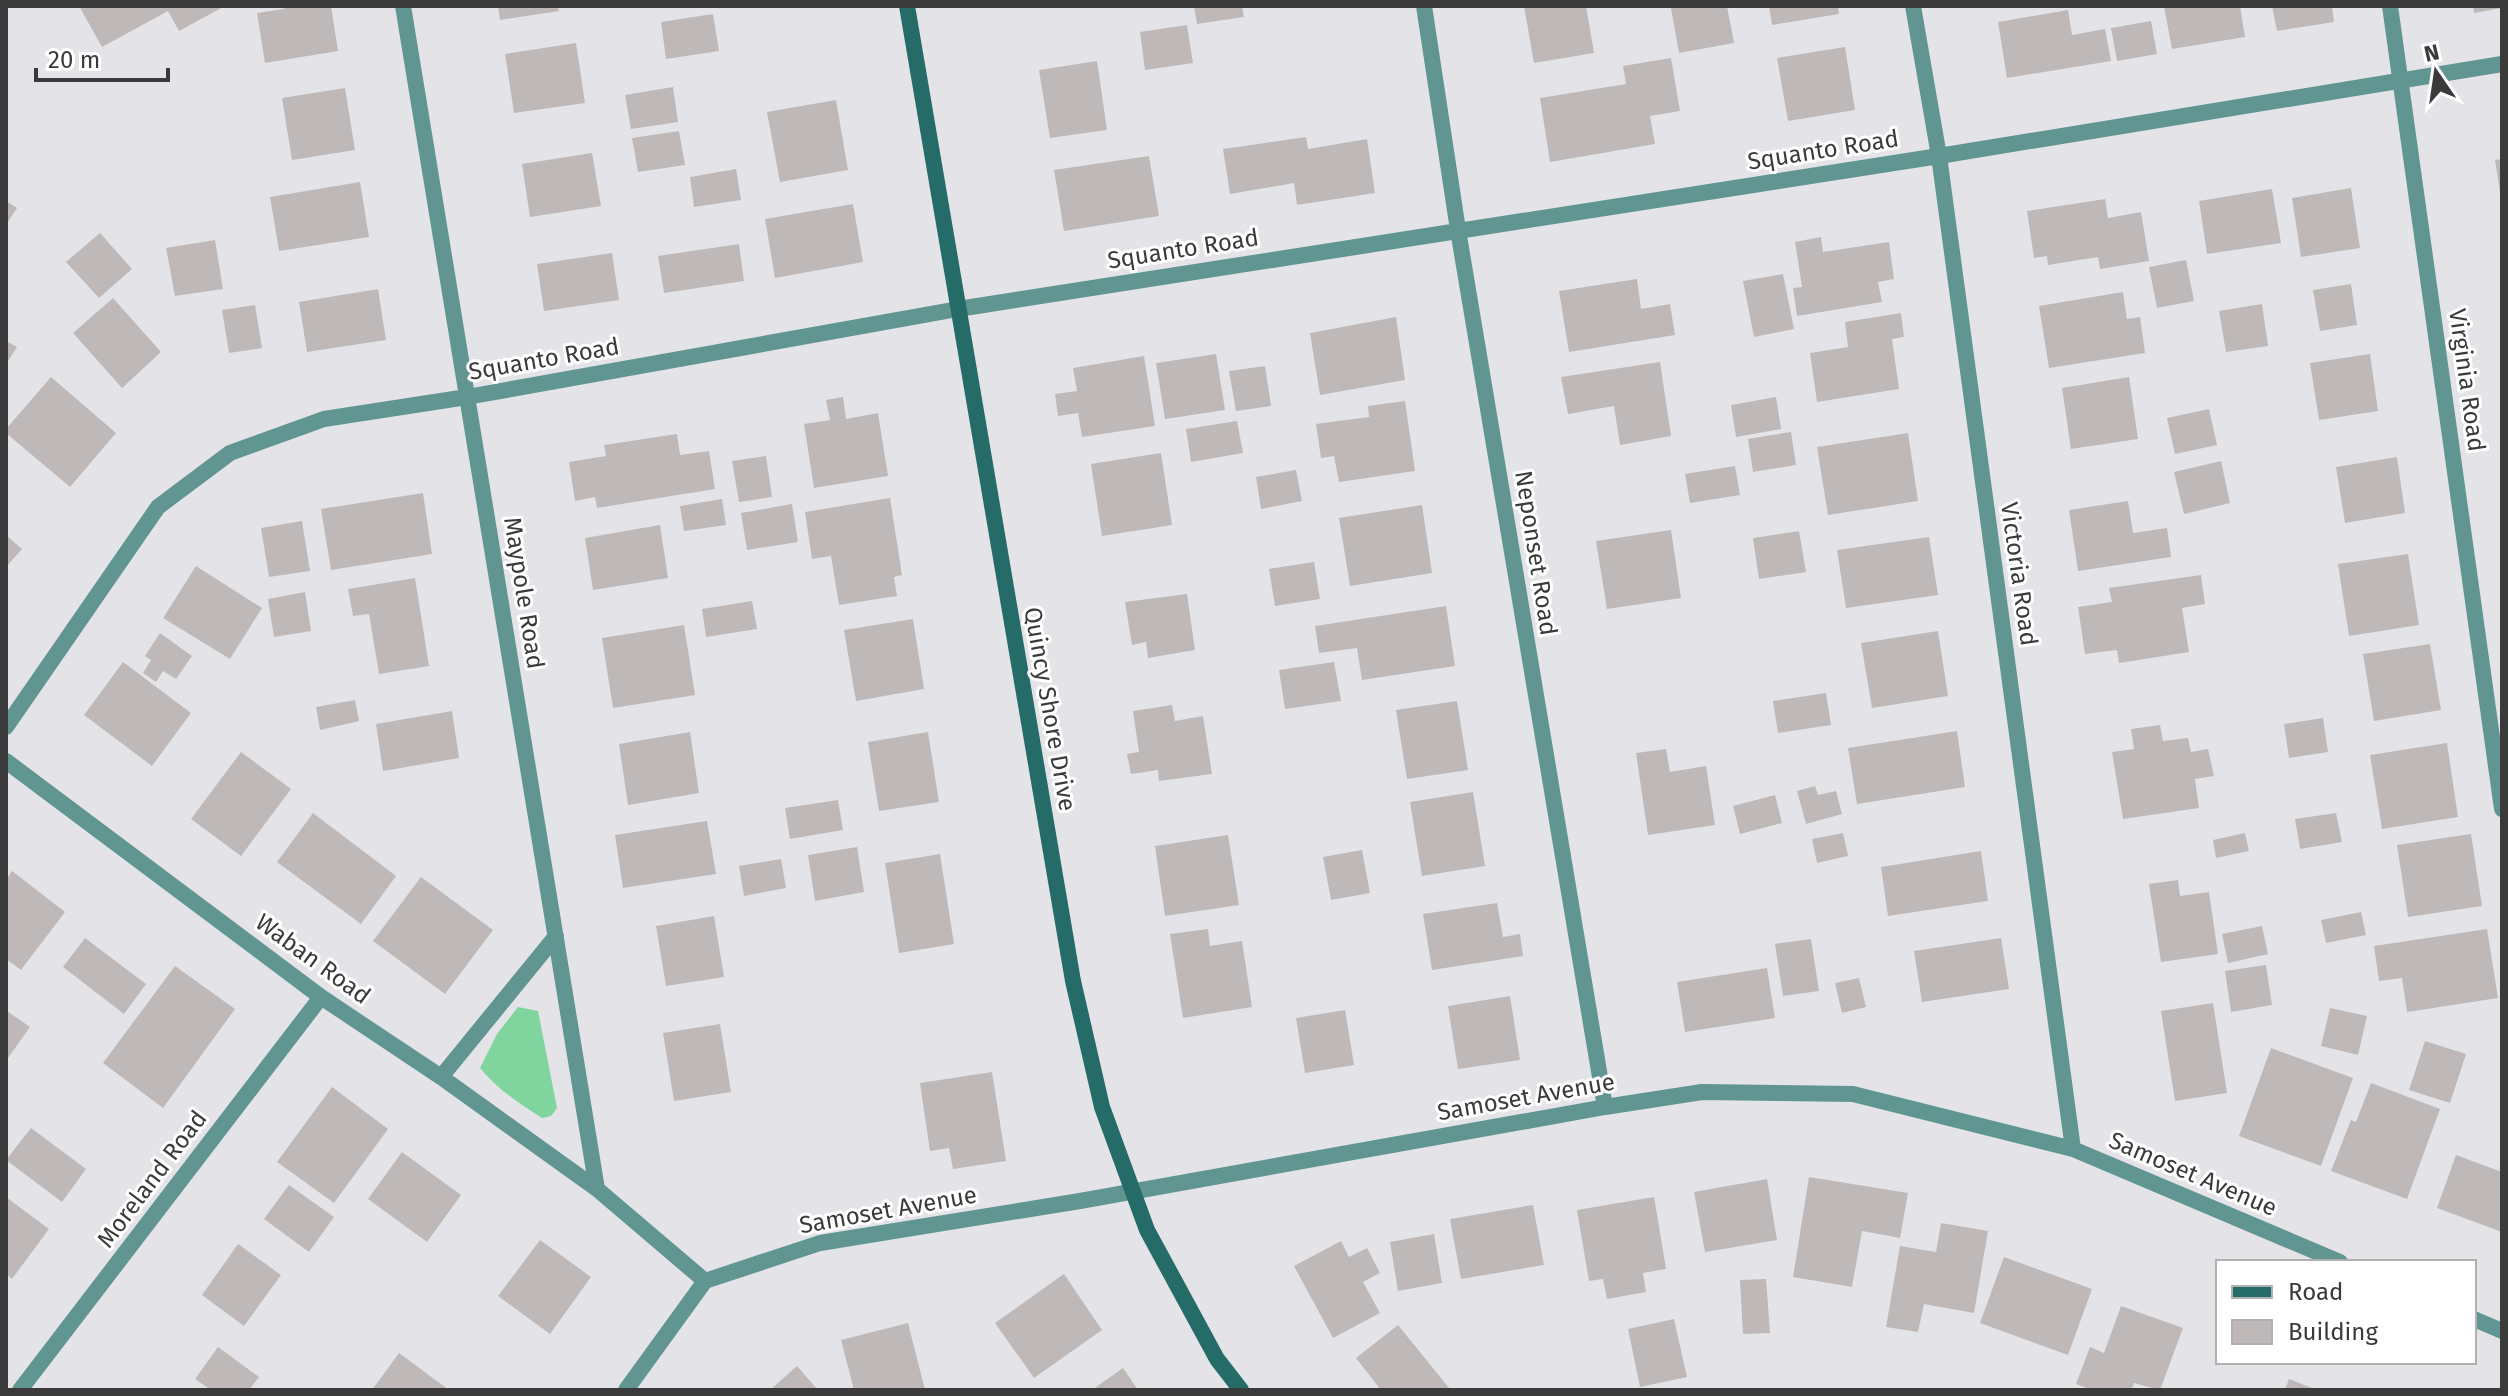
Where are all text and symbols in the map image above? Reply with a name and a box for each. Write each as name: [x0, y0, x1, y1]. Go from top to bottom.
scale bar: [36, 32, 168, 82]
north arrow: [2396, 32, 2476, 112]
text: N: [2421, 38, 2442, 68]
text: 20 m: [48, 46, 100, 74]
street label: Squanto Road: [1745, 124, 1901, 176]
street label: Squanto Road: [1105, 223, 1261, 275]
street label: Virginia Road: [2443, 307, 2491, 453]
street label: Squanto Road: [466, 332, 622, 386]
street label: Neponset Road: [1509, 469, 1563, 637]
street label: Victoria Road: [1995, 500, 2043, 648]
street label: Maypole Road: [498, 515, 550, 671]
street label: Quincy Shore Drive: [1018, 605, 1082, 813]
street label: Waban Road: [250, 908, 376, 1010]
street label: Samoset Avenue: [1435, 1068, 1617, 1126]
street label: Moreland Road: [91, 1105, 213, 1253]
street label: Samoset Avenue: [2105, 1126, 2281, 1222]
street label: Samoset Avenue: [797, 1181, 979, 1239]
legend: [2216, 1260, 2476, 1364]
text: Road: [2288, 1278, 2343, 1306]
text: Building: [2288, 1318, 2378, 1346]

